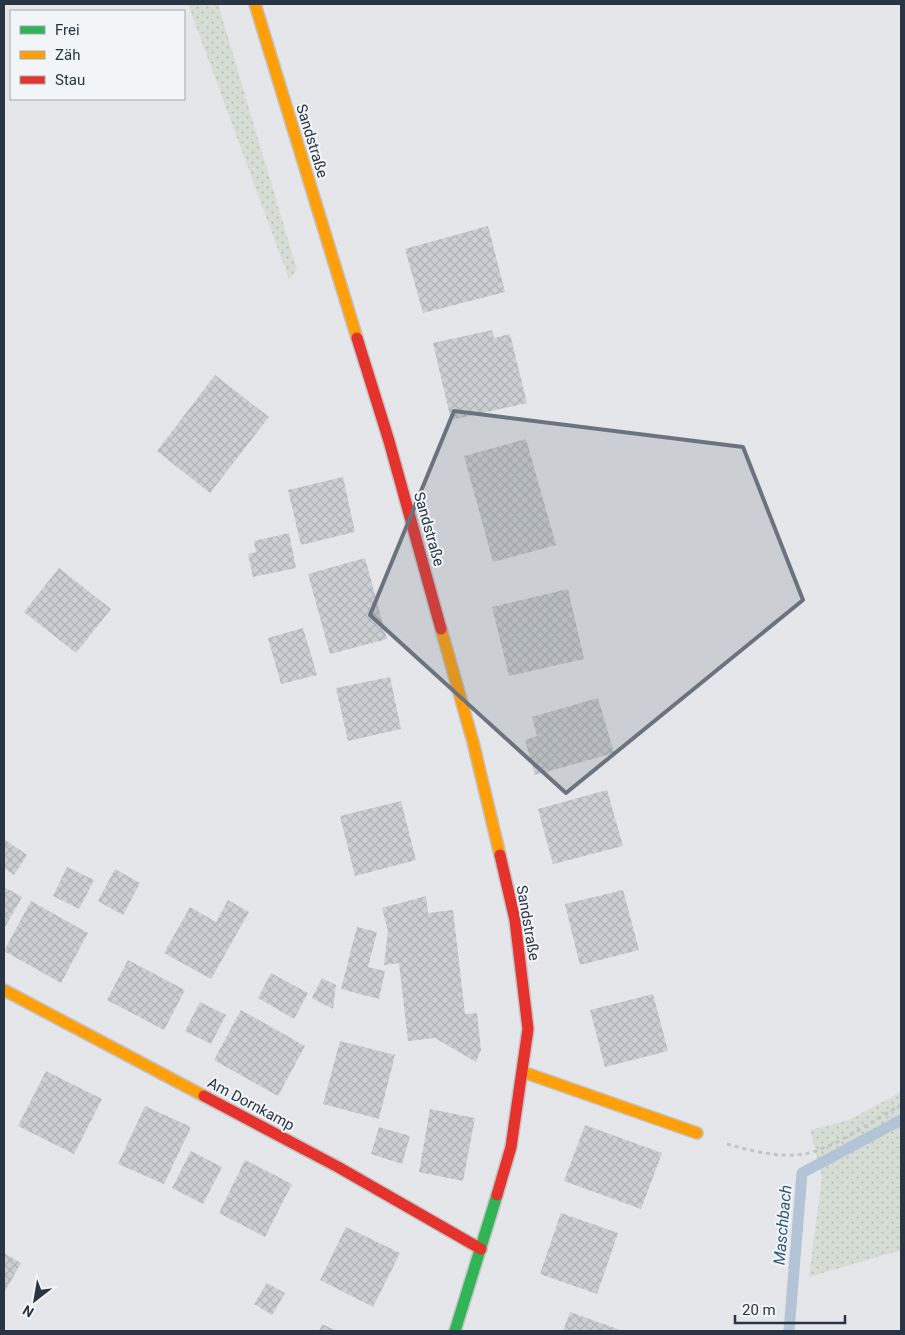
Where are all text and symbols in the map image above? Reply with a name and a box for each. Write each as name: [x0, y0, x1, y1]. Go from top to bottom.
legend: [10, 10, 185, 100]
text: Frei: [55, 21, 80, 39]
text: Zäh: [55, 46, 80, 64]
text: Stau: [55, 71, 85, 89]
street label: Sandstraße: [292, 102, 332, 180]
street label: Sandstraße: [410, 490, 448, 568]
street label: Sandstraße: [513, 884, 543, 962]
street label: Am Dornkamp: [204, 1074, 298, 1134]
water label: Maschbach: [770, 1184, 795, 1266]
north arrow: [10, 1275, 60, 1325]
scale bar: [735, 1292, 845, 1324]
text: 20 m: [742, 1301, 776, 1319]
text: N: [20, 1302, 37, 1321]

